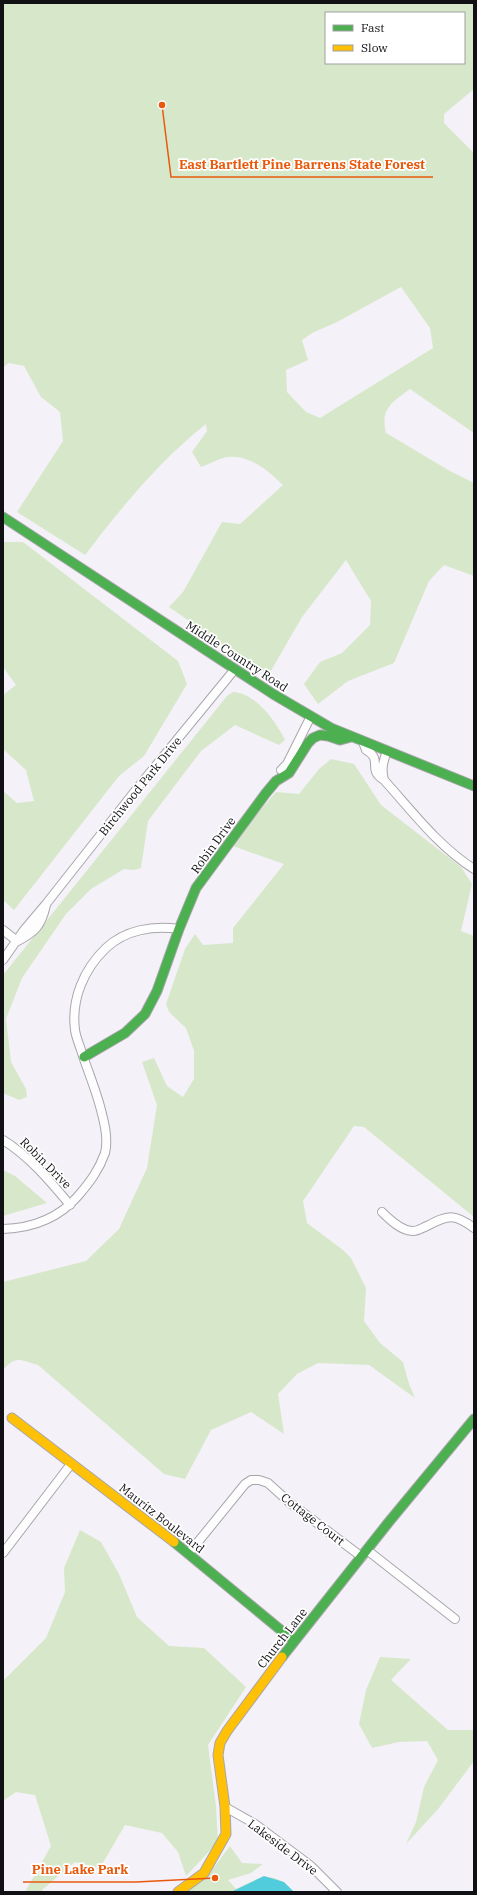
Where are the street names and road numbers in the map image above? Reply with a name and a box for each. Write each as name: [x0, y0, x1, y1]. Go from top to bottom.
street label: Middle Country Road: [183, 617, 291, 695]
street label: Birchwood Park Drive: [95, 733, 185, 839]
street label: Robin Drive: [187, 814, 239, 876]
street label: Robin Drive: [17, 1134, 75, 1192]
street label: Mauritz Boulevard: [116, 1480, 208, 1556]
street label: Cottage Court: [278, 1490, 348, 1548]
street label: Church Lane: [254, 1605, 310, 1671]
street label: Lakeside Drive: [245, 1816, 321, 1878]

